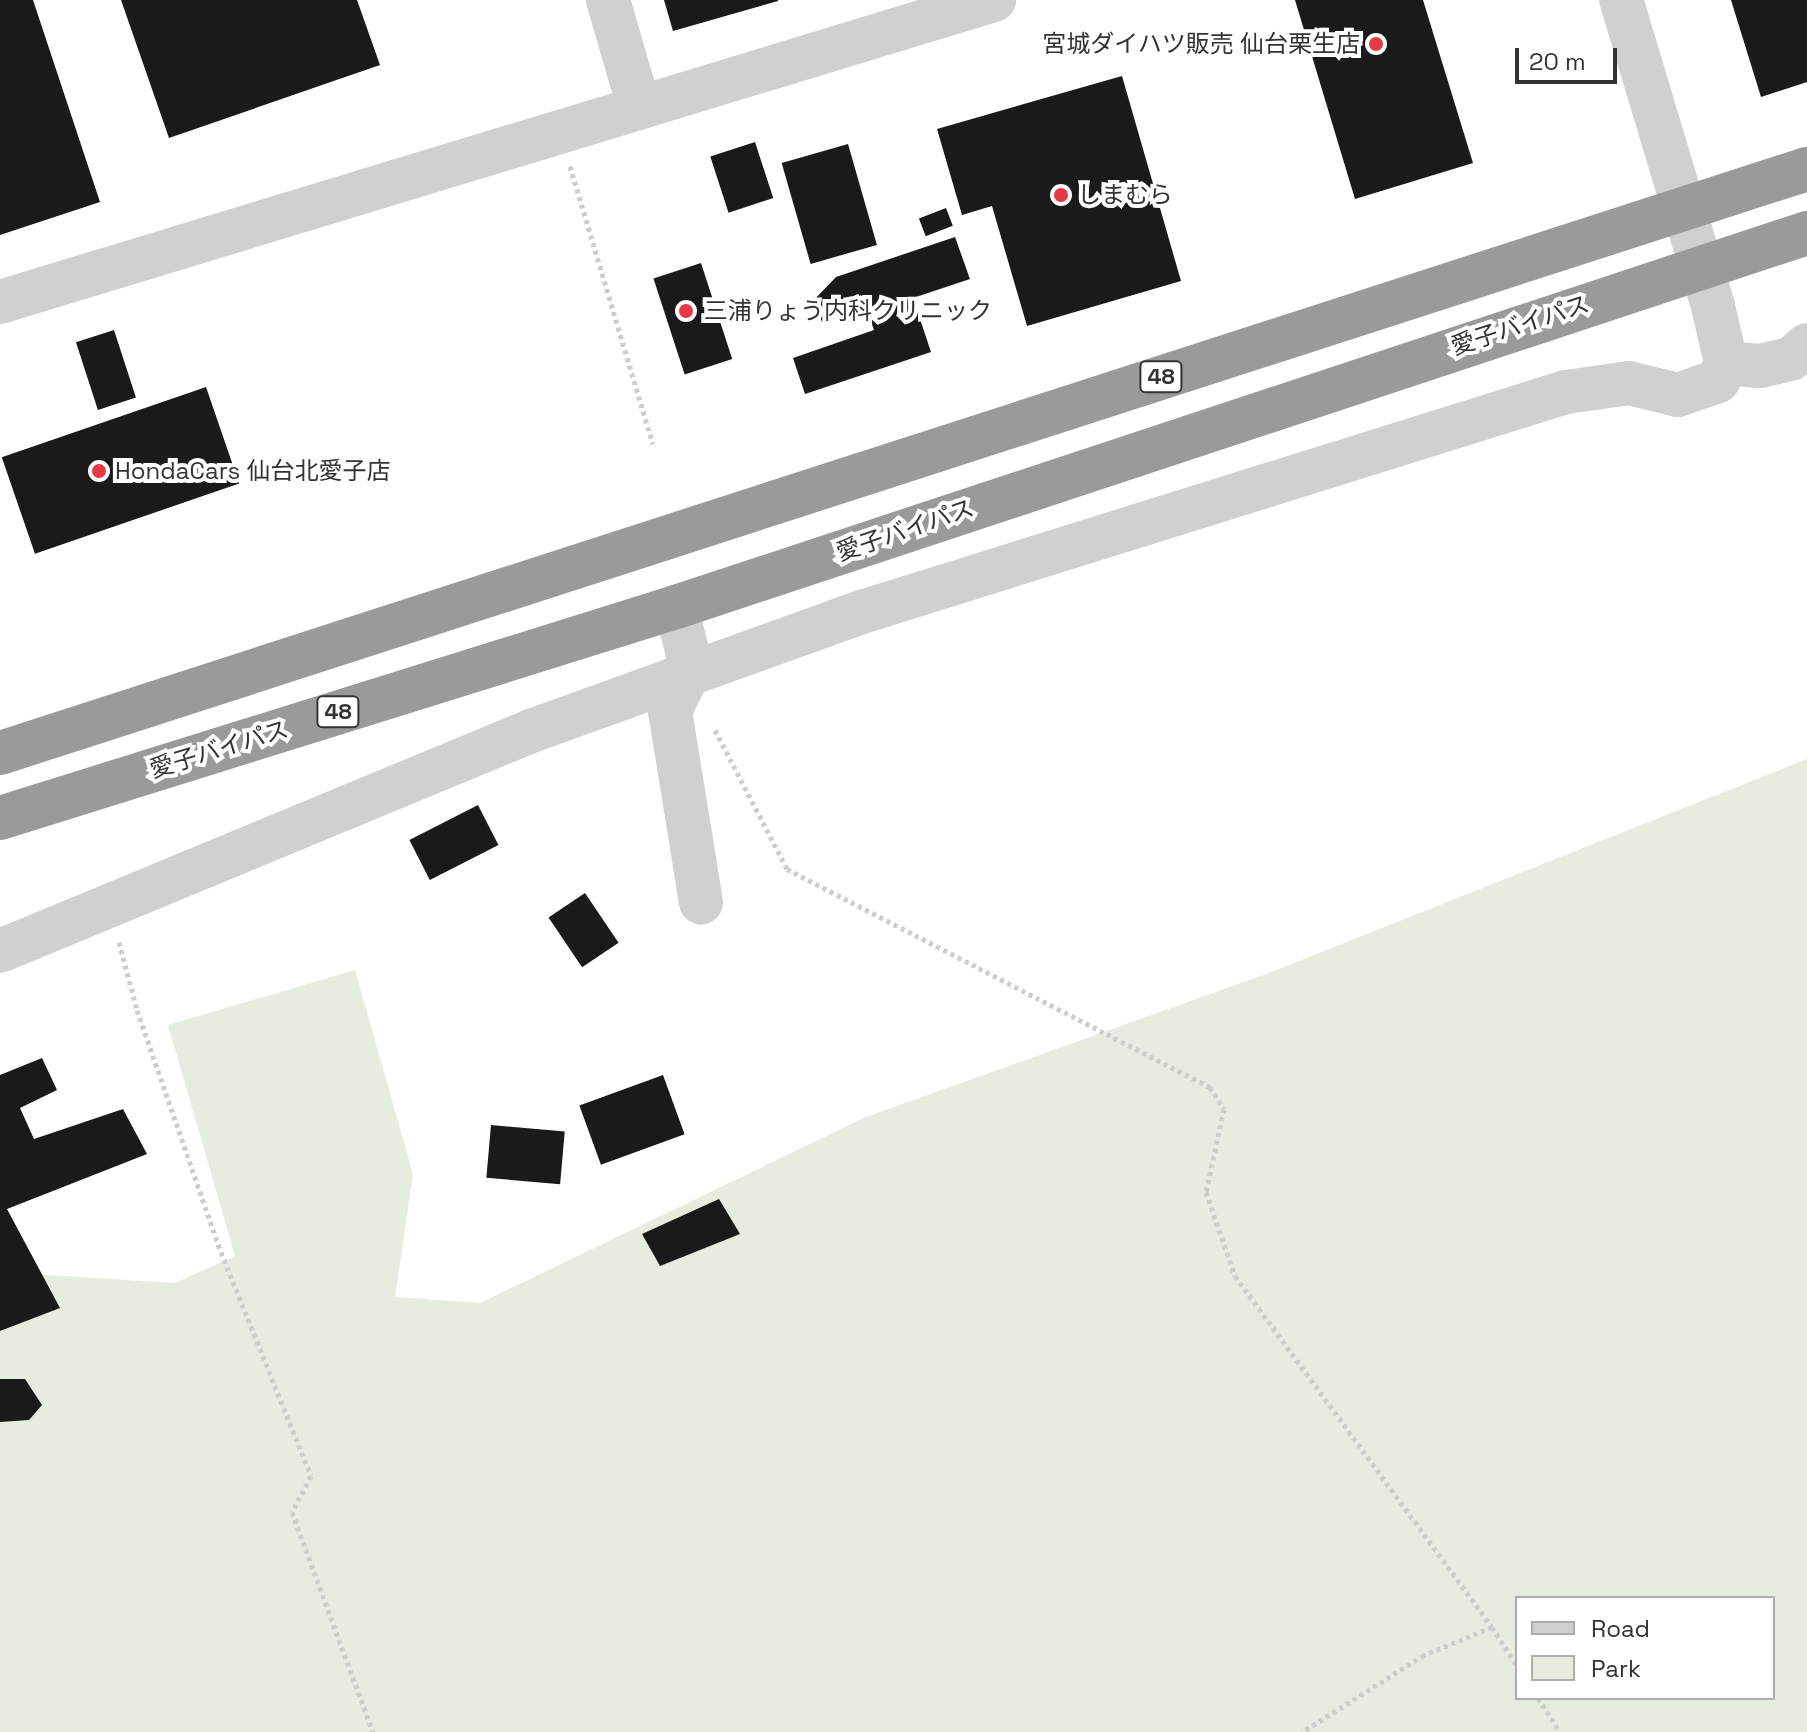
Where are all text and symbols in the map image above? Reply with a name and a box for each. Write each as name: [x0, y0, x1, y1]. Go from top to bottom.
place label: 宮城ダイハツ販売 仙台栗生店: [1042, 30, 1360, 58]
scale bar: [1519, 32, 1621, 82]
marker: 宮城ダイハツ販売 仙台栗生店: [1367, 35, 1385, 53]
text: 20 m: [1529, 46, 1586, 77]
place label: しまむら: [1077, 181, 1173, 209]
marker: しまむら: [1052, 186, 1070, 204]
street label: 愛子バイパス: [1447, 289, 1593, 361]
place label: 三浦りょう内科クリニック: [704, 297, 992, 325]
marker: 三浦りょう内科クリニック: [675, 300, 697, 322]
road number: 48: [1139, 359, 1183, 395]
place label: HondaCars 仙台北愛子店: [115, 457, 390, 485]
marker: HondaCars 仙台北愛子店: [90, 462, 108, 480]
street label: 愛子バイパス: [832, 493, 978, 567]
road number: 48: [316, 694, 360, 730]
street label: 愛子バイパス: [146, 714, 292, 784]
legend: [1515, 1596, 1775, 1700]
text: Road: [1591, 1613, 1650, 1644]
text: Park: [1591, 1653, 1641, 1684]

